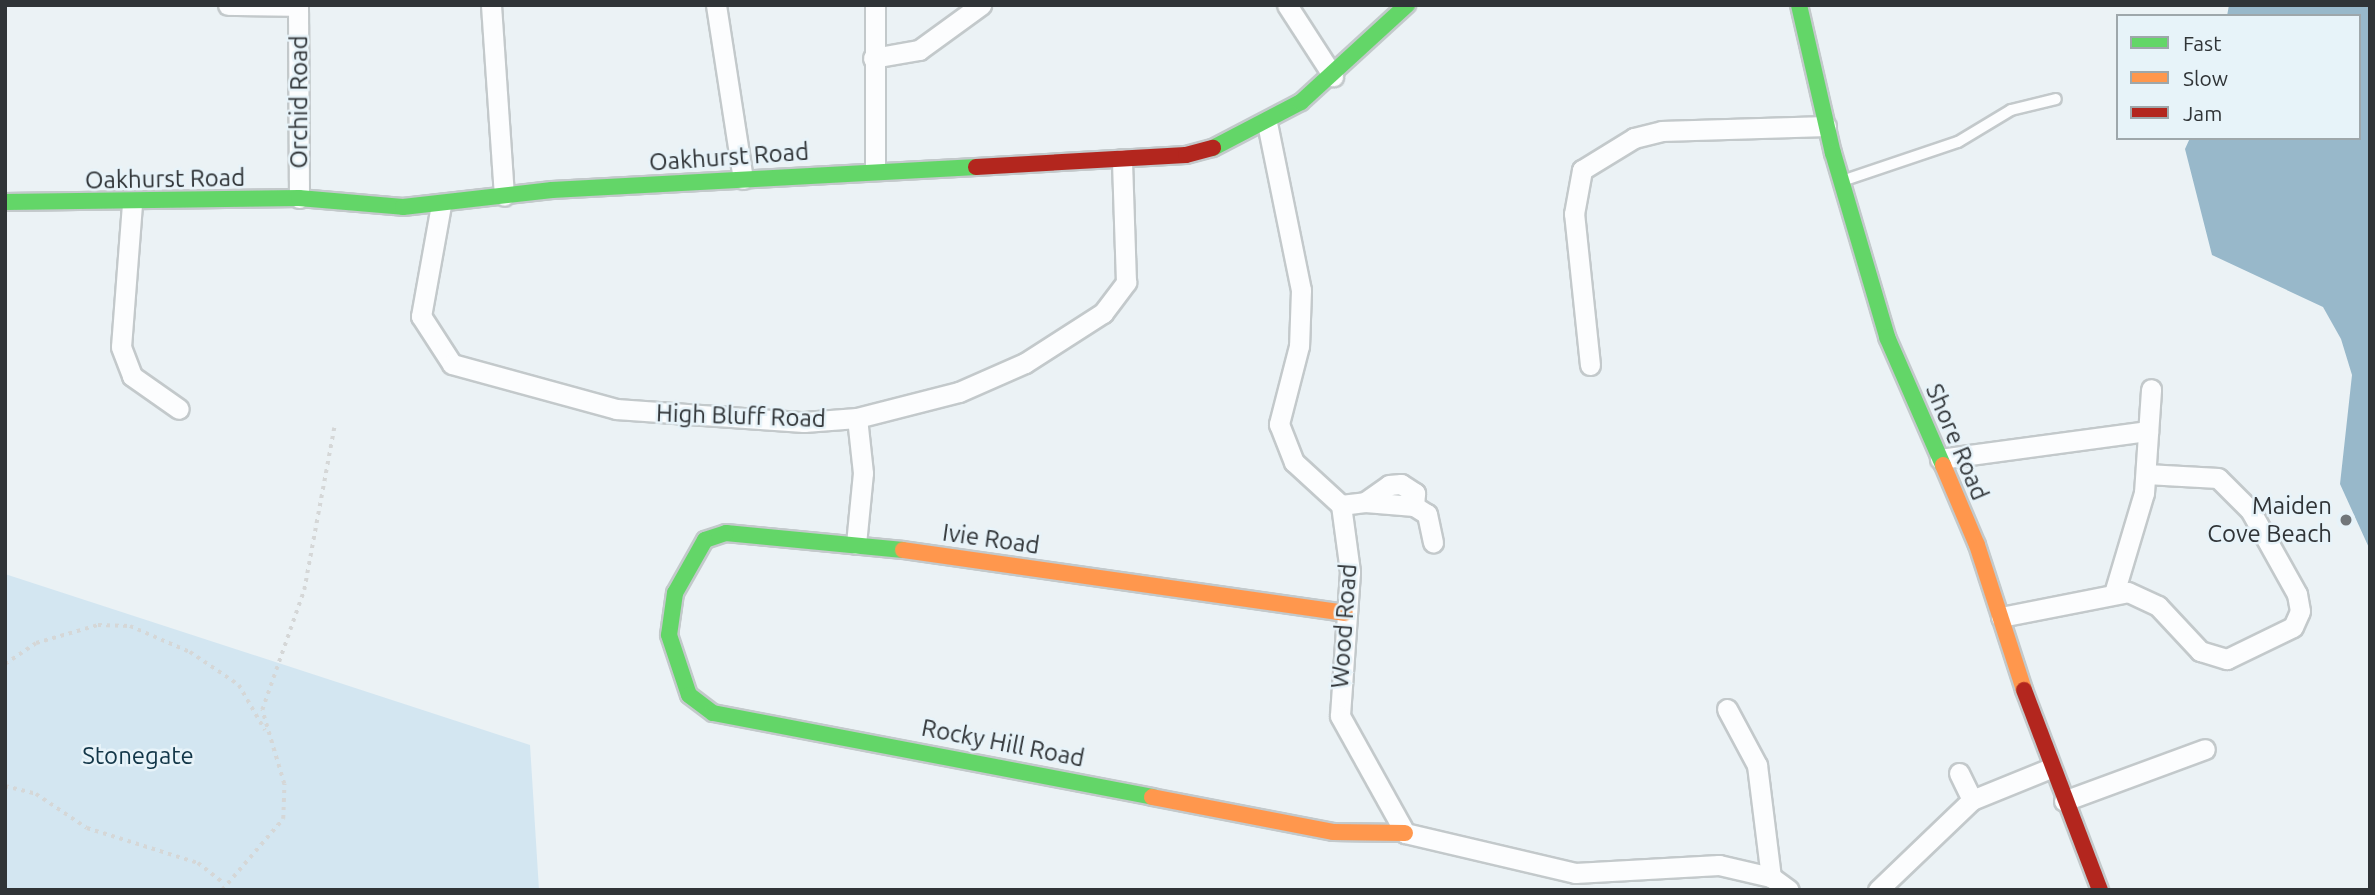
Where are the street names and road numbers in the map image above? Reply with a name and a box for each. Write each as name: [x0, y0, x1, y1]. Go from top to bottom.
street label: Orchid Road: [285, 35, 313, 169]
street label: Oakhurst Road: [648, 137, 810, 177]
street label: Oakhurst Road: [85, 163, 245, 195]
street label: Shore Road: [1920, 380, 1994, 504]
street label: High Bluff Road: [656, 399, 826, 433]
street label: Ivie Road: [941, 518, 1041, 560]
street label: Wood Road: [1325, 563, 1363, 689]
street label: Rocky Hill Road: [919, 713, 1087, 773]

